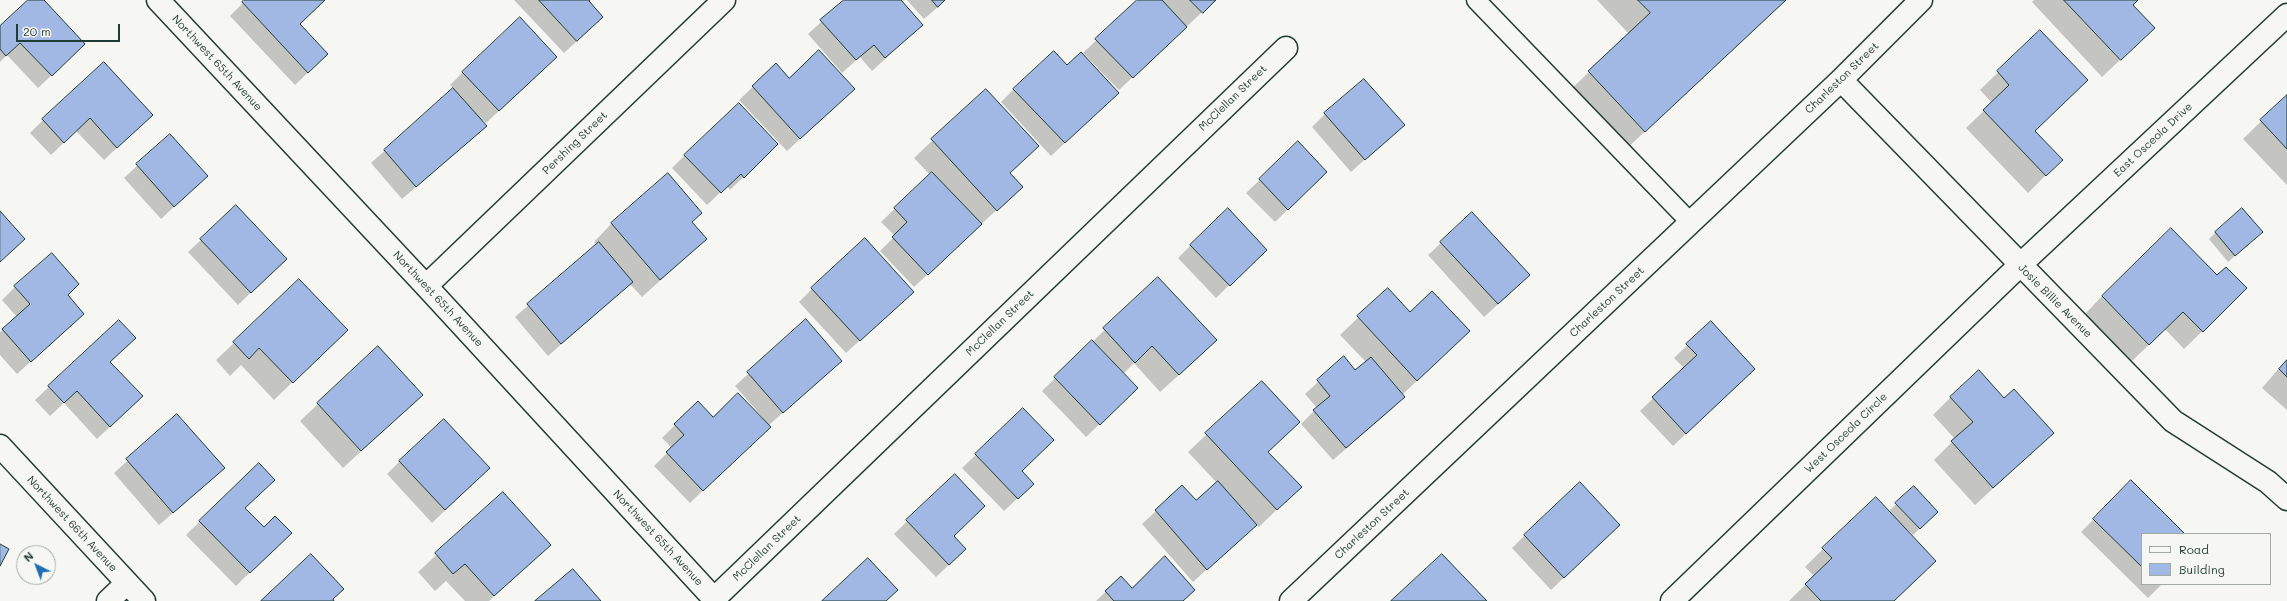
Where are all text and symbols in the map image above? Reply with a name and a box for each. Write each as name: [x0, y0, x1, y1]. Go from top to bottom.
street label: Northwest 65th Avenue: [169, 12, 265, 114]
scale bar: [18, 16, 122, 42]
text: 20 m: [23, 23, 51, 39]
street label: Charleston Street: [1802, 39, 1882, 117]
street label: McClellan Street: [1196, 62, 1270, 134]
street label: East Osceola Drive: [2111, 100, 2195, 180]
street label: Pershing Street: [540, 109, 610, 177]
street label: Northwest 65th Avenue: [390, 248, 486, 350]
street label: Josie Billie Avenue: [2015, 261, 2095, 341]
street label: Charleston Street: [1567, 264, 1647, 340]
street label: McClellan Street: [963, 287, 1037, 359]
street label: West Osceola Circle: [1802, 390, 1890, 476]
street label: Northwest 66th Avenue: [24, 473, 120, 575]
street label: Charleston Street: [1332, 486, 1412, 562]
street label: Northwest 65th Avenue: [610, 487, 706, 589]
street label: McClellan Street: [730, 512, 804, 584]
legend: [2141, 533, 2271, 585]
text: Road: [2179, 541, 2209, 557]
north arrow: [16, 545, 56, 585]
text: Building: [2179, 561, 2225, 577]

